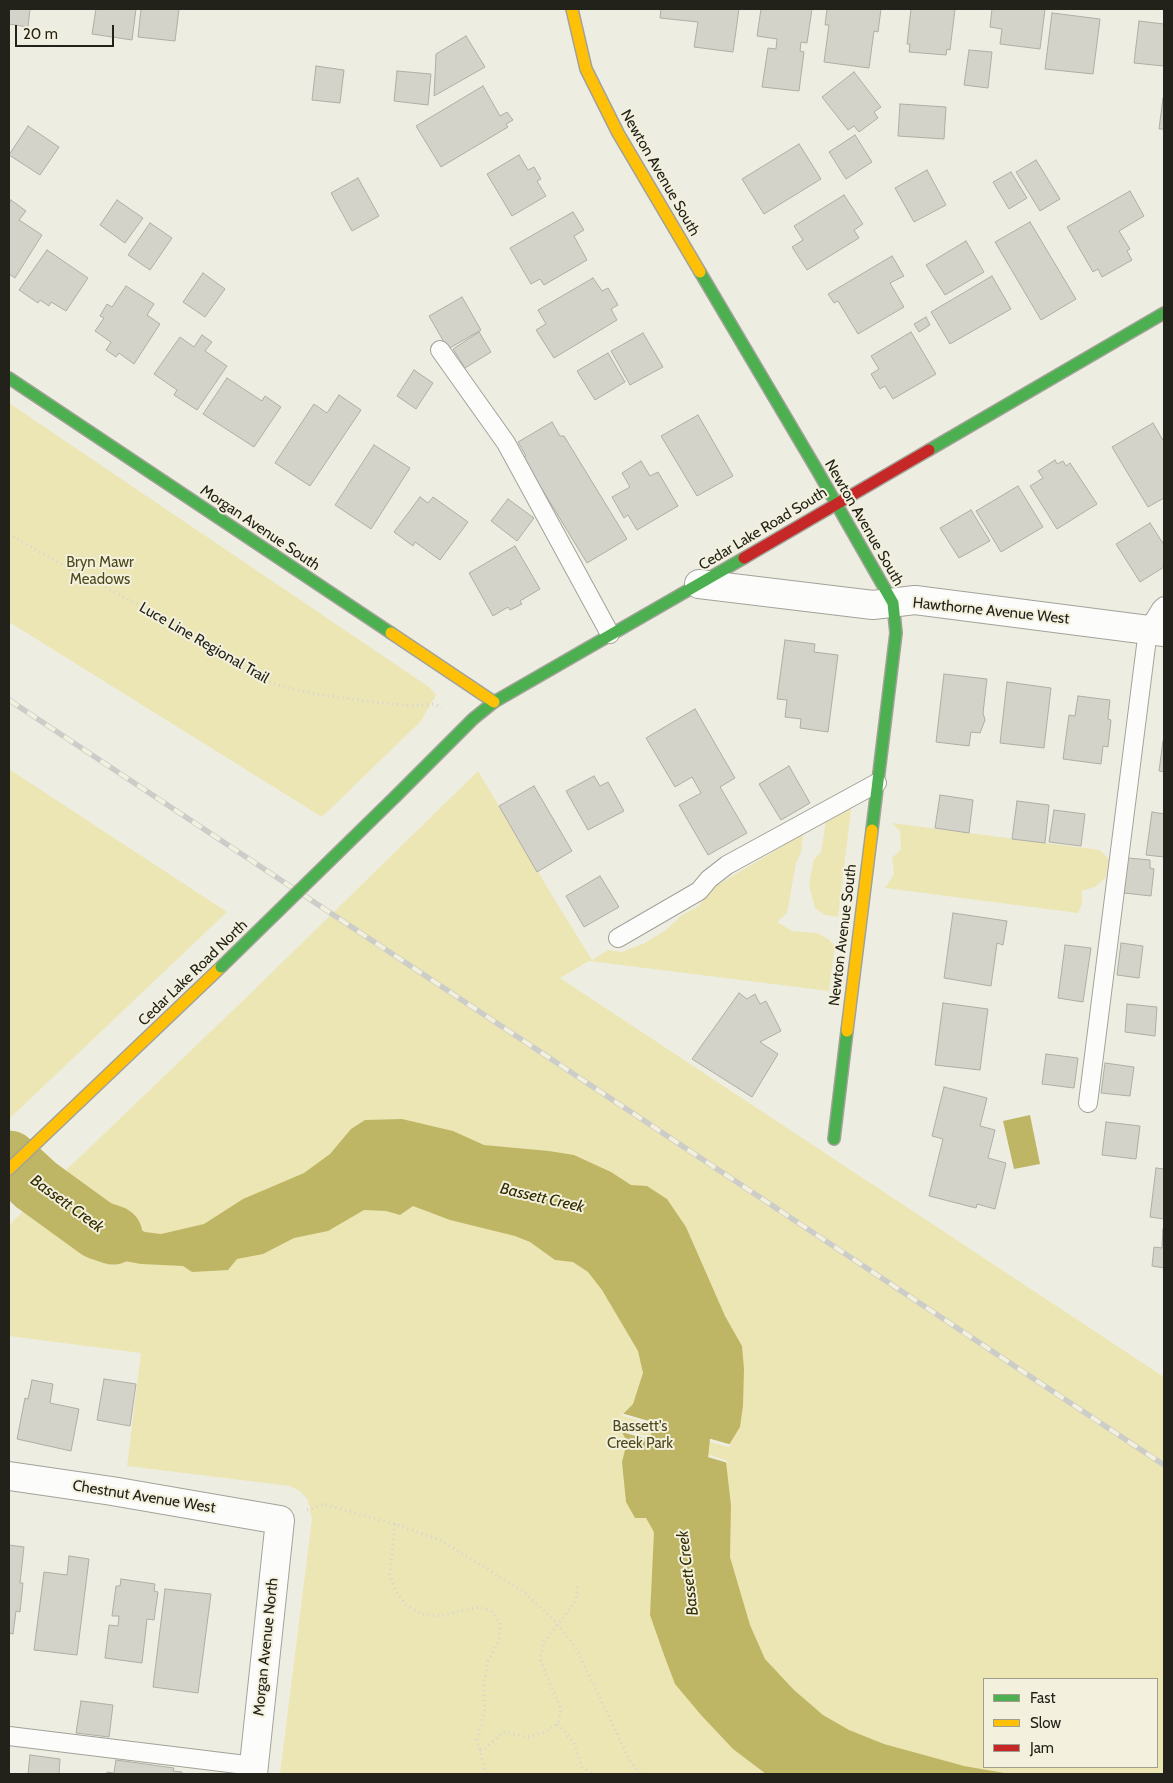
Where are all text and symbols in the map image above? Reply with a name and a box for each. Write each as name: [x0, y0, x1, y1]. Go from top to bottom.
scale bar: [18, 15, 116, 47]
text: 20 m: [23, 25, 58, 43]
street label: Newton Avenue South: [616, 107, 704, 239]
street label: Newton Avenue South: [820, 457, 908, 589]
street label: Morgan Avenue South: [197, 481, 323, 575]
street label: Cedar Lake Road South: [696, 484, 830, 574]
park label: Bryn Mawr Meadows: [66, 554, 134, 589]
street label: Hawthorne Avenue West: [912, 594, 1070, 628]
street label: Luce Line Regional Trail: [136, 599, 272, 687]
street label: Newton Avenue South: [825, 863, 861, 1007]
street label: Cedar Lake Road North: [135, 916, 251, 1030]
water label: Bassett Creek: [27, 1171, 107, 1237]
water label: Bassett Creek: [498, 1179, 586, 1217]
park label: Bassett's Creek Park: [607, 1418, 673, 1453]
street label: Chestnut Avenue West: [71, 1477, 217, 1517]
water label: Bassett Creek: [673, 1529, 703, 1617]
street label: Morgan Avenue North: [250, 1577, 282, 1717]
legend: [983, 1678, 1158, 1768]
text: Fast: [1030, 1689, 1055, 1707]
text: Slow: [1030, 1714, 1061, 1732]
text: Jam: [1030, 1739, 1054, 1757]

